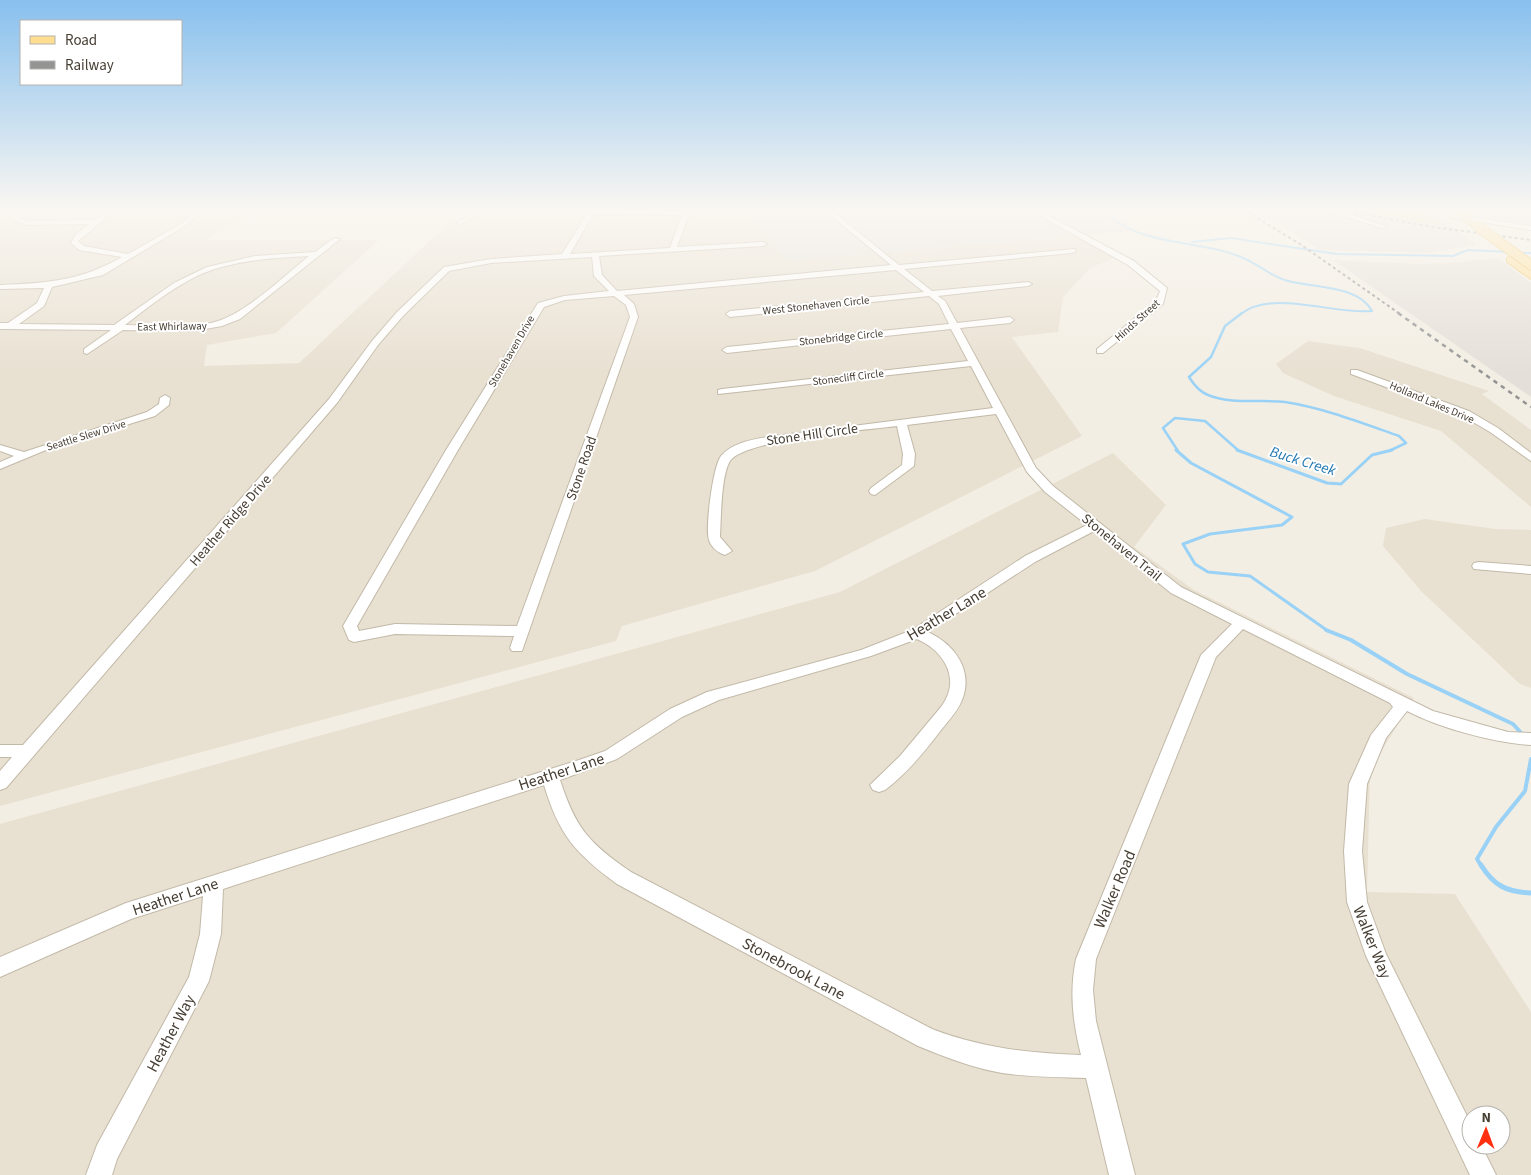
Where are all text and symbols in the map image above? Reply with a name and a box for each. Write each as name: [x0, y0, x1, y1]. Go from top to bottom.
legend: [20, 20, 182, 85]
text: Road: [65, 30, 97, 51]
text: Railway: [65, 55, 114, 76]
street label: West Stonehaven Circle: [762, 292, 871, 319]
street label: Hinds Street: [1111, 296, 1164, 345]
street label: Stonehaven Drive: [485, 312, 538, 390]
street label: East Whirlaway: [137, 318, 207, 335]
street label: Stonebridge Circle: [798, 326, 884, 349]
street label: Stonecliff Circle: [812, 366, 885, 389]
street label: Holland Lakes Drive: [1387, 378, 1477, 427]
street label: Seattle Slew Drive: [45, 416, 128, 455]
street label: Stone Hill Circle: [765, 419, 859, 451]
street label: Stone Road: [562, 434, 602, 503]
water label: Buck Creek: [1267, 442, 1339, 482]
street label: Heather Ridge Drive: [185, 470, 276, 571]
street label: Stonehaven Trail: [1077, 509, 1166, 587]
street label: Heather Lane: [903, 581, 991, 646]
street label: Heather Lane: [515, 748, 607, 796]
street label: Walker Road: [1089, 847, 1141, 932]
street label: Heather Lane: [129, 873, 221, 921]
street label: Walker Way: [1348, 903, 1397, 983]
street label: Stonebrook Lane: [738, 932, 849, 1005]
street label: Heather Way: [141, 990, 201, 1076]
north arrow: [1461, 1105, 1511, 1155]
text: N: [1481, 1108, 1491, 1128]

